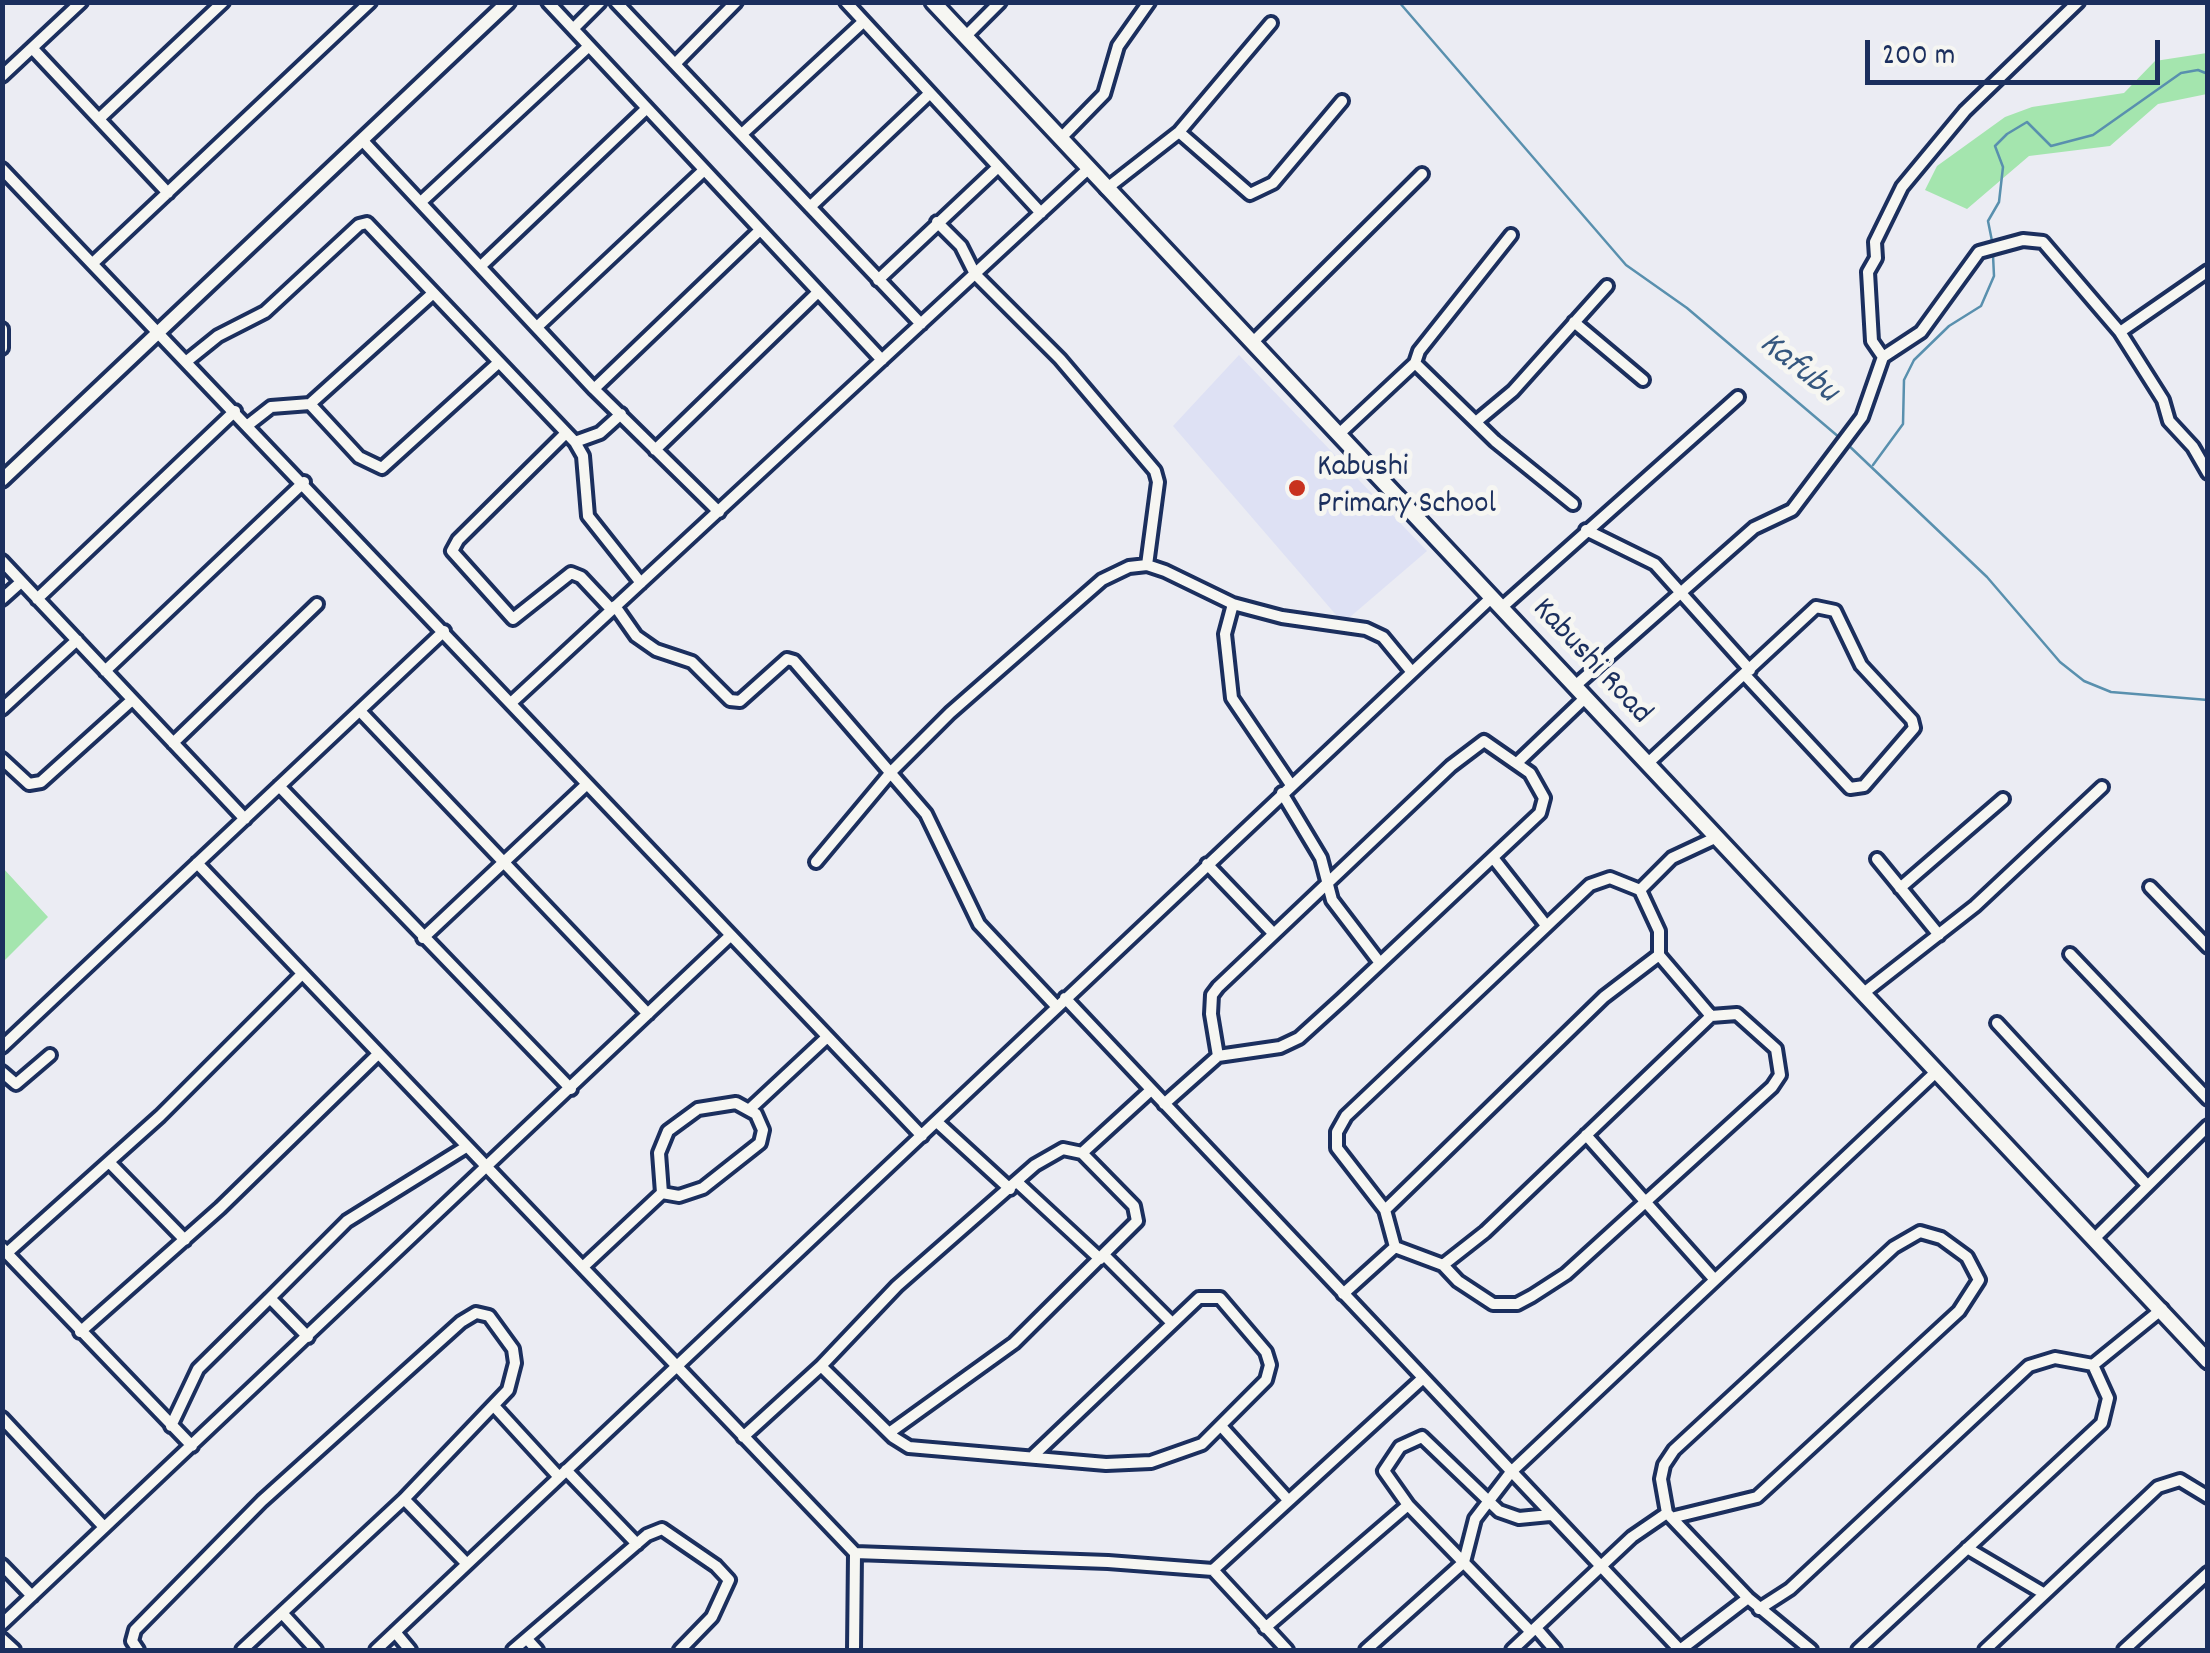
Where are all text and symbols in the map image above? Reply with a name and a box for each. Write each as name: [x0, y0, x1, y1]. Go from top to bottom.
scale bar: [1870, 20, 2165, 82]
text: 200 m: [1882, 36, 1955, 79]
water label: Kafubu: [1749, 325, 1845, 415]
place label: Kabushi Primary School: [1317, 451, 1496, 526]
marker: Kabushi Primary School: [1286, 477, 1308, 499]
street label: Kabushi Road: [1522, 592, 1658, 734]

